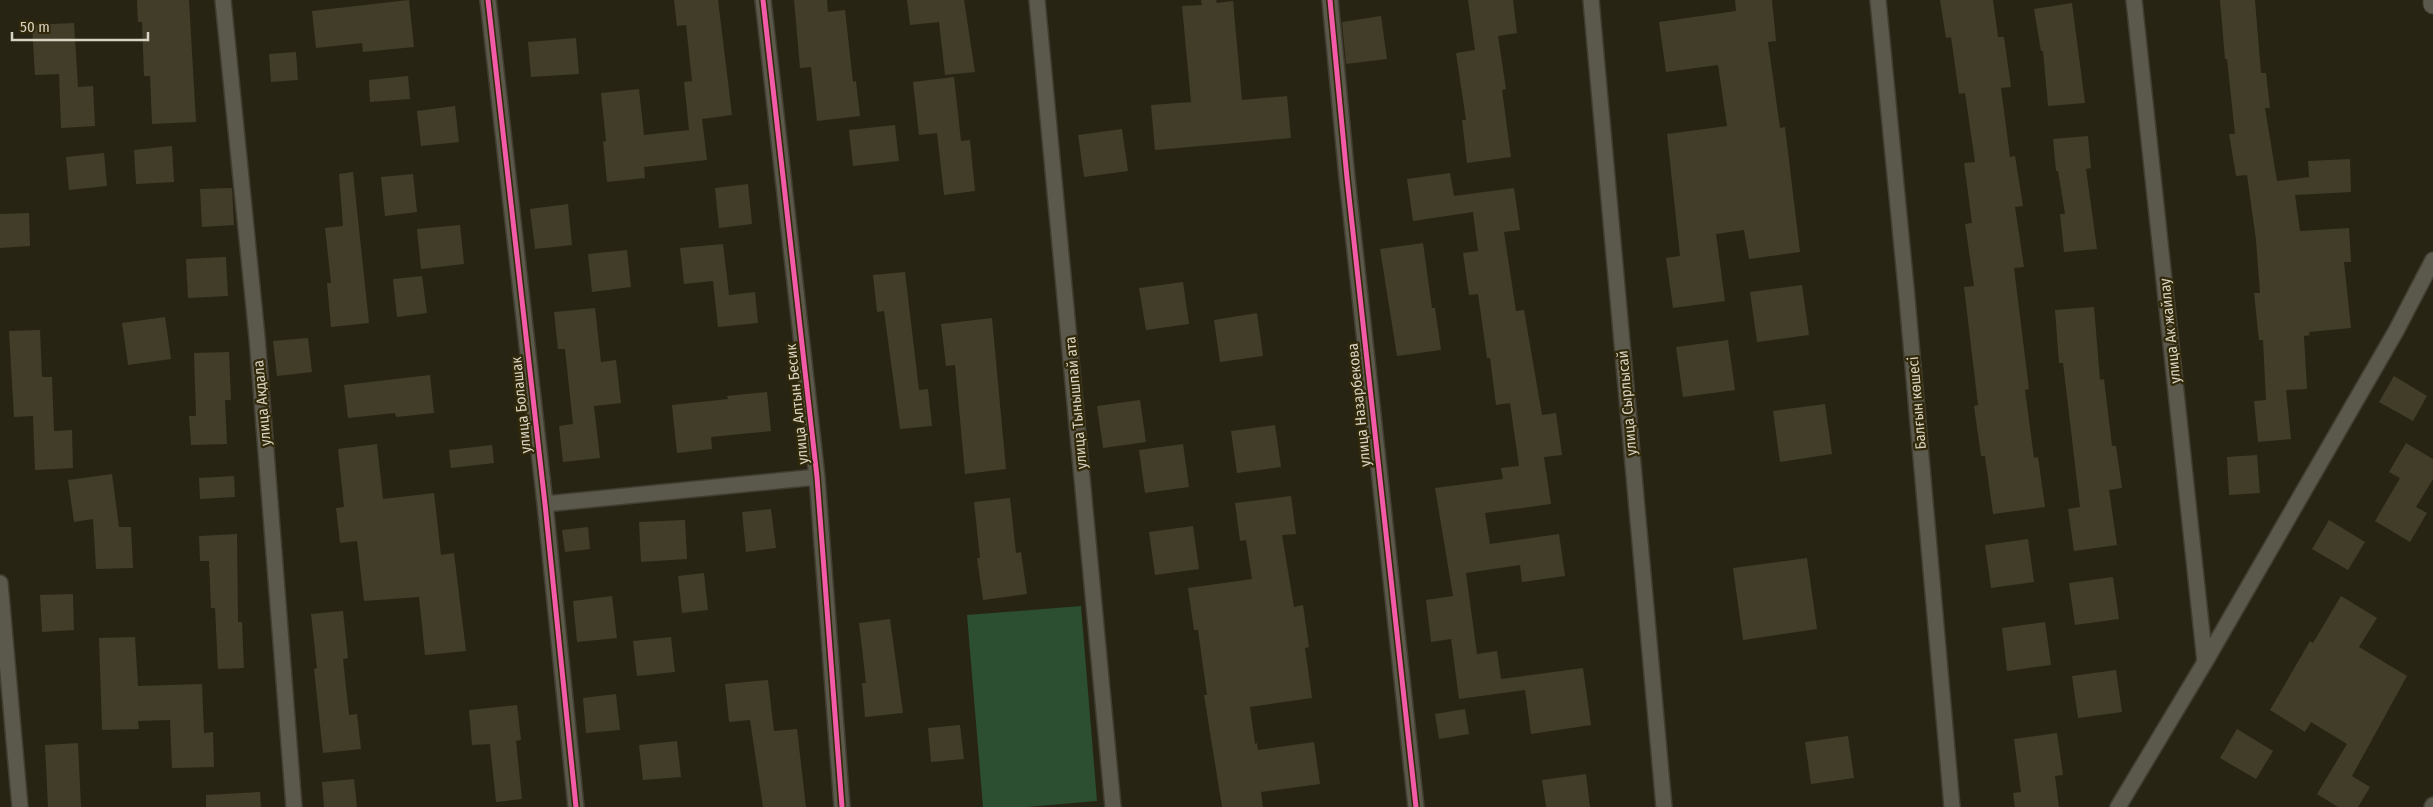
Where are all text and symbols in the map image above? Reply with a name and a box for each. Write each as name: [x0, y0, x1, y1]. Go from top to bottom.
scale bar: [12, 10, 149, 42]
text: 50 m: [20, 18, 50, 36]
street label: улица Ак жайлау: [2155, 277, 2184, 385]
street label: улица Тынышпай ата: [1061, 336, 1091, 470]
street label: улица Назарбекова: [1344, 342, 1374, 468]
street label: улица Алтын Бесик: [782, 343, 812, 465]
street label: улица Сырлысай: [1613, 350, 1641, 456]
street label: улица Болашак: [507, 356, 535, 454]
street label: Балғын көшесі: [1904, 356, 1930, 450]
street label: улица Акдала: [249, 359, 275, 447]

